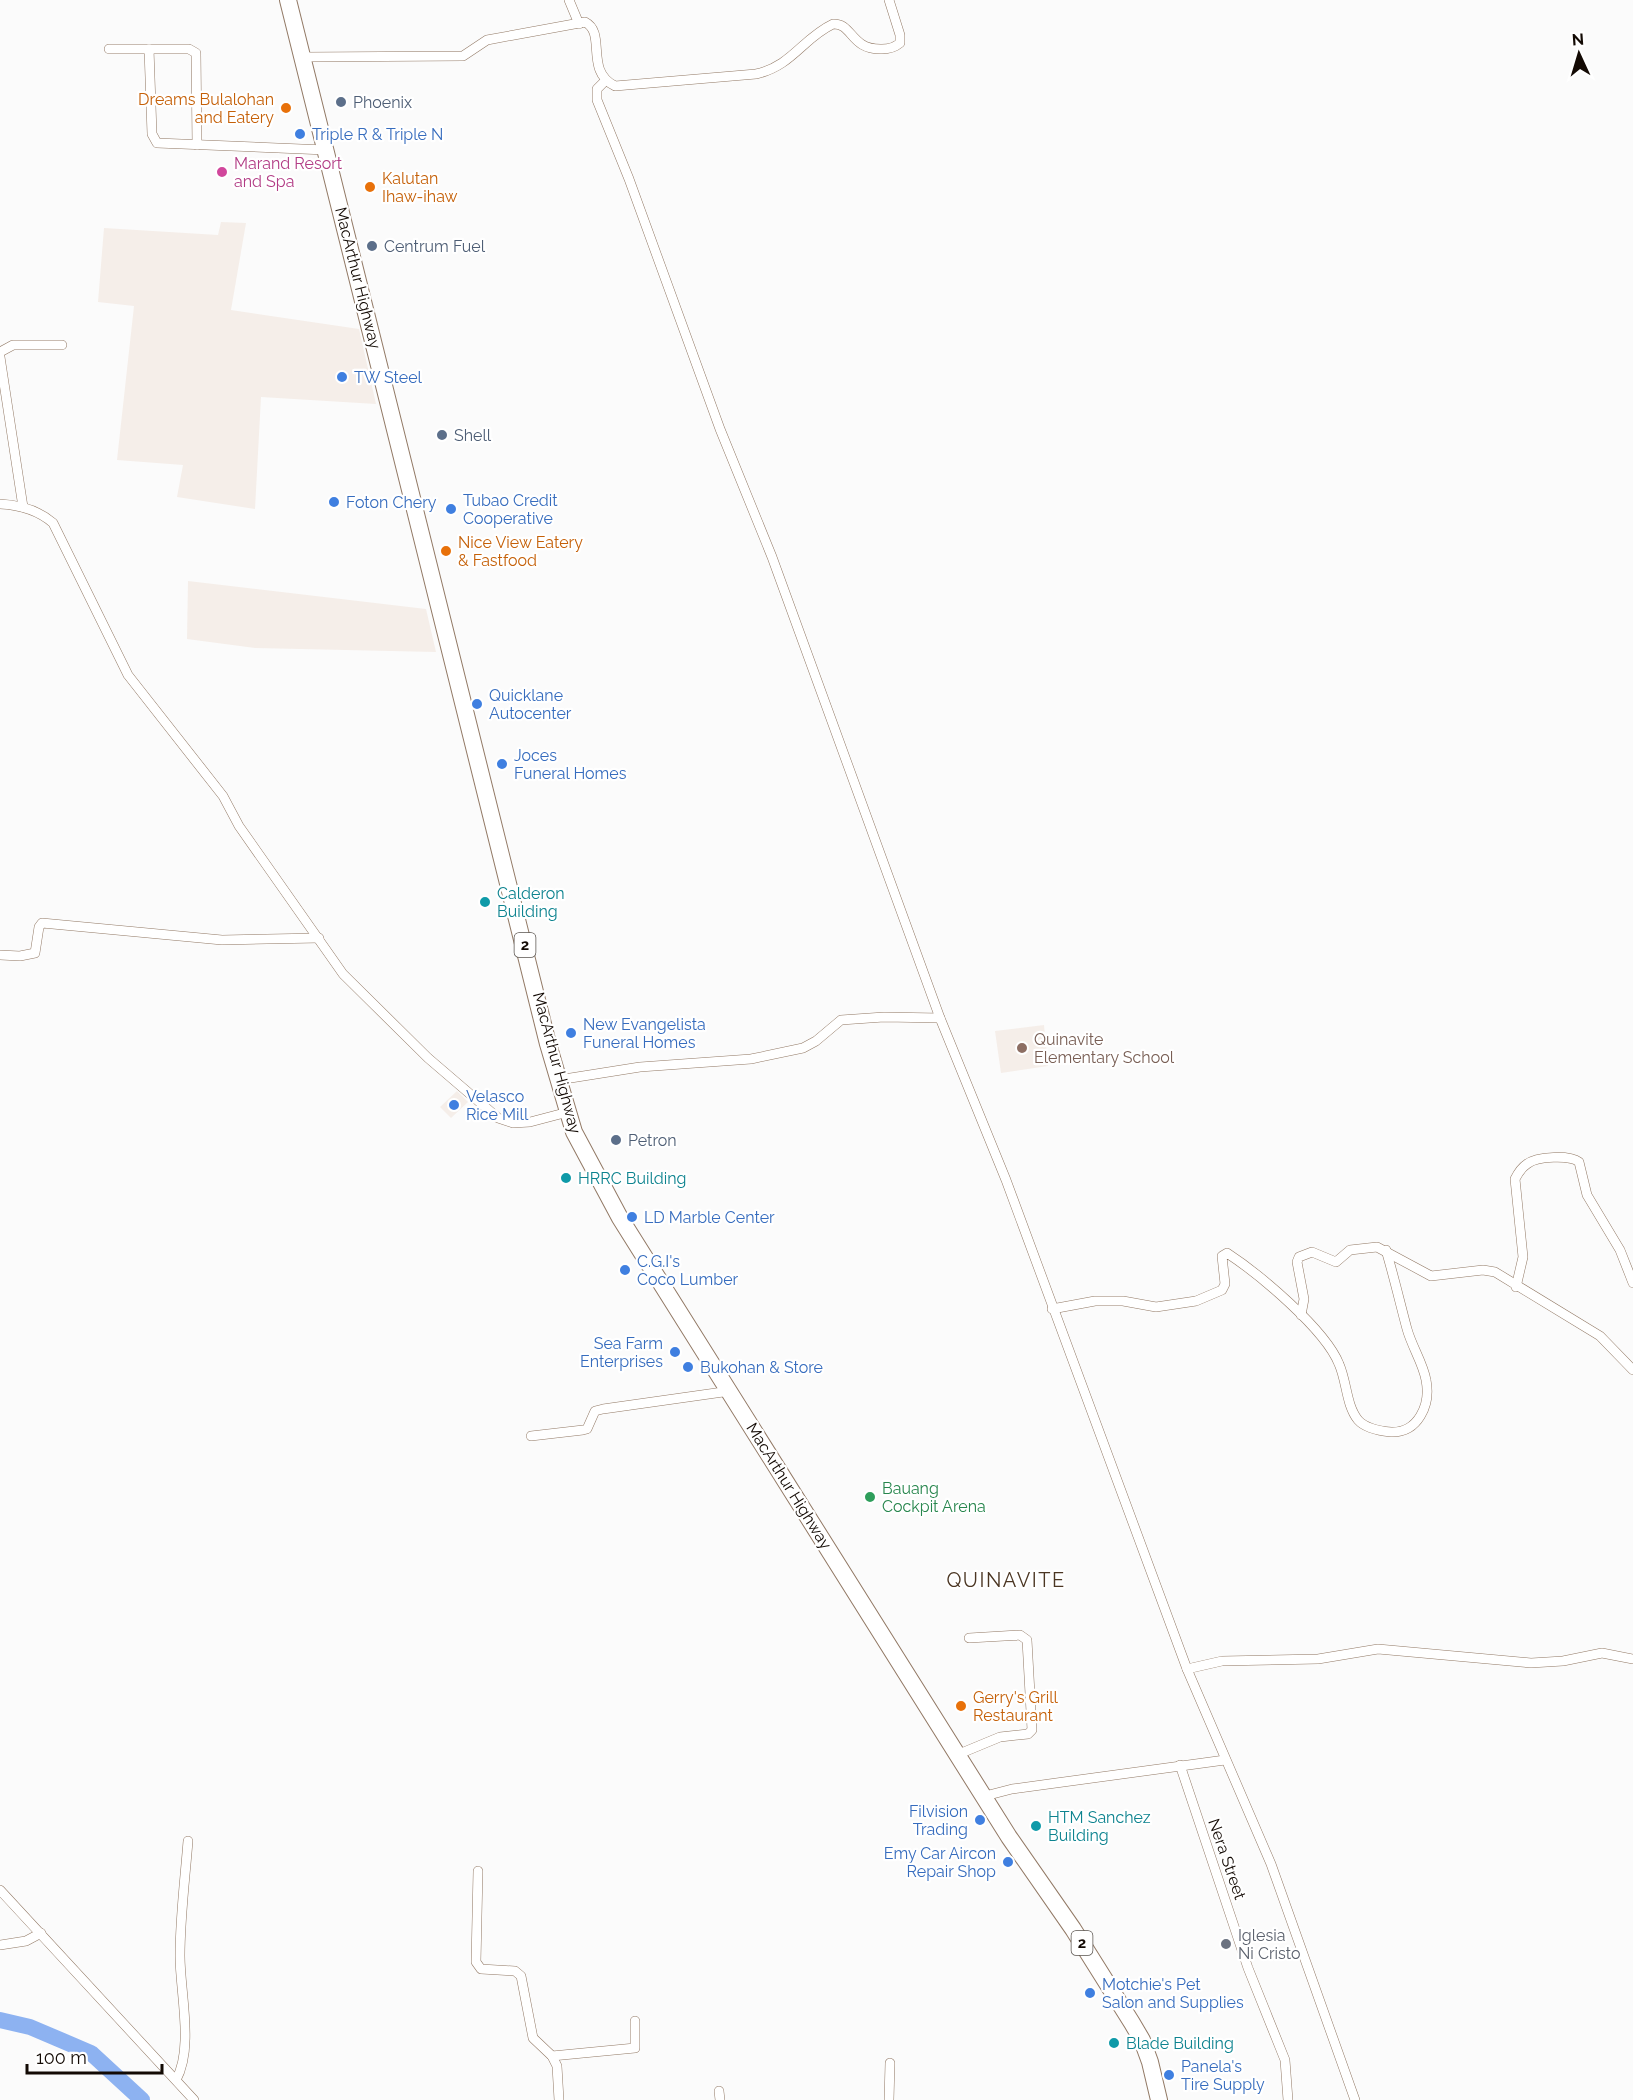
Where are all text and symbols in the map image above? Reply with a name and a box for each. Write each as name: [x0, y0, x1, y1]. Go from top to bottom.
north arrow: [1549, 24, 1609, 84]
text: N: [1571, 30, 1585, 49]
place label: Dreams Bulalohan and Eatery: [138, 90, 274, 127]
place label: Phoenix: [353, 93, 412, 112]
marker: Phoenix: [334, 95, 348, 109]
marker: Dreams Bulalohan and Eatery: [279, 101, 293, 115]
place label: Triple R & Triple N: [312, 125, 443, 144]
marker: Triple R & Triple N: [293, 127, 307, 141]
place label: Marand Resort and Spa: [234, 154, 343, 191]
marker: Marand Resort and Spa: [215, 165, 229, 179]
place label: Kalutan Ihaw-ihaw: [382, 169, 458, 206]
marker: Kalutan Ihaw-ihaw: [363, 180, 377, 194]
street label: MacArthur Highway: [331, 205, 385, 351]
place label: Centrum Fuel: [384, 237, 486, 256]
marker: Centrum Fuel: [365, 239, 379, 253]
place label: TW Steel: [354, 368, 423, 387]
marker: TW Steel: [335, 370, 349, 384]
place label: Shell: [454, 426, 492, 445]
marker: Shell: [435, 428, 449, 442]
place label: Tubao Credit Cooperative: [463, 491, 558, 528]
place label: Foton Chery: [346, 493, 437, 512]
marker: Foton Chery: [327, 495, 341, 509]
marker: Tubao Credit Cooperative: [444, 502, 458, 516]
place label: Nice View Eatery & Fastfood: [458, 533, 583, 570]
marker: Nice View Eatery & Fastfood: [439, 544, 453, 558]
place label: Quicklane Autocenter: [489, 686, 572, 723]
marker: Quicklane Autocenter: [470, 697, 484, 711]
place label: Joces Funeral Homes: [514, 746, 627, 783]
marker: Joces Funeral Homes: [495, 757, 509, 771]
place label: Calderon Building: [497, 884, 565, 921]
marker: Calderon Building: [478, 895, 492, 909]
road number: 2: [514, 933, 536, 957]
street label: MacArthur Highway: [529, 990, 585, 1136]
place label: New Evangelista Funeral Homes: [583, 1015, 706, 1052]
marker: New Evangelista Funeral Homes: [564, 1026, 578, 1040]
place label: Quinavite Elementary School: [1034, 1030, 1175, 1067]
marker: Quinavite Elementary School: [1015, 1041, 1029, 1055]
place label: Velasco Rice Mill: [466, 1087, 529, 1124]
marker: Velasco Rice Mill: [447, 1098, 461, 1112]
place label: Petron: [628, 1131, 677, 1150]
marker: Petron: [609, 1133, 623, 1147]
place label: HRRC Building: [578, 1169, 686, 1188]
marker: HRRC Building: [559, 1171, 573, 1185]
place label: LD Marble Center: [644, 1208, 775, 1227]
marker: LD Marble Center: [625, 1210, 639, 1224]
place label: C.G.I's Coco Lumber: [637, 1252, 739, 1289]
marker: C.G.I's Coco Lumber: [618, 1263, 632, 1277]
place label: Sea Farm Enterprises: [580, 1334, 663, 1371]
marker: Sea Farm Enterprises: [668, 1345, 682, 1359]
place label: Bukohan & Store: [700, 1358, 823, 1377]
marker: Bukohan & Store: [681, 1360, 695, 1374]
street label: MacArthur Highway: [742, 1419, 836, 1553]
place label: Bauang Cockpit Arena: [882, 1479, 986, 1516]
marker: Bauang Cockpit Arena: [863, 1490, 877, 1504]
district label: QUINAVITE: [946, 1568, 1066, 1592]
place label: Gerry's Grill Restaurant: [973, 1688, 1058, 1725]
marker: Gerry's Grill Restaurant: [954, 1699, 968, 1713]
place label: Filvision Trading: [909, 1802, 968, 1839]
place label: HTM Sanchez Building: [1048, 1808, 1151, 1845]
marker: Filvision Trading: [973, 1813, 987, 1827]
street label: Nera Street: [1204, 1816, 1250, 1903]
marker: HTM Sanchez Building: [1029, 1819, 1043, 1833]
place label: Emy Car Aircon Repair Shop: [884, 1844, 996, 1881]
marker: Emy Car Aircon Repair Shop: [1001, 1855, 1015, 1869]
place label: Iglesia Ni Cristo: [1238, 1926, 1300, 1963]
road number: 2: [1072, 1931, 1092, 1955]
marker: Iglesia Ni Cristo: [1219, 1937, 1233, 1951]
place label: Motchie's Pet Salon and Supplies: [1102, 1975, 1244, 2012]
marker: Motchie's Pet Salon and Supplies: [1083, 1986, 1097, 2000]
place label: Blade Building: [1126, 2034, 1234, 2053]
marker: Blade Building: [1107, 2036, 1121, 2050]
scale bar: [27, 2037, 162, 2075]
text: 100 m: [36, 2047, 87, 2068]
place label: Panela's Tire Supply: [1181, 2057, 1265, 2094]
marker: Panela's Tire Supply: [1162, 2068, 1176, 2082]

